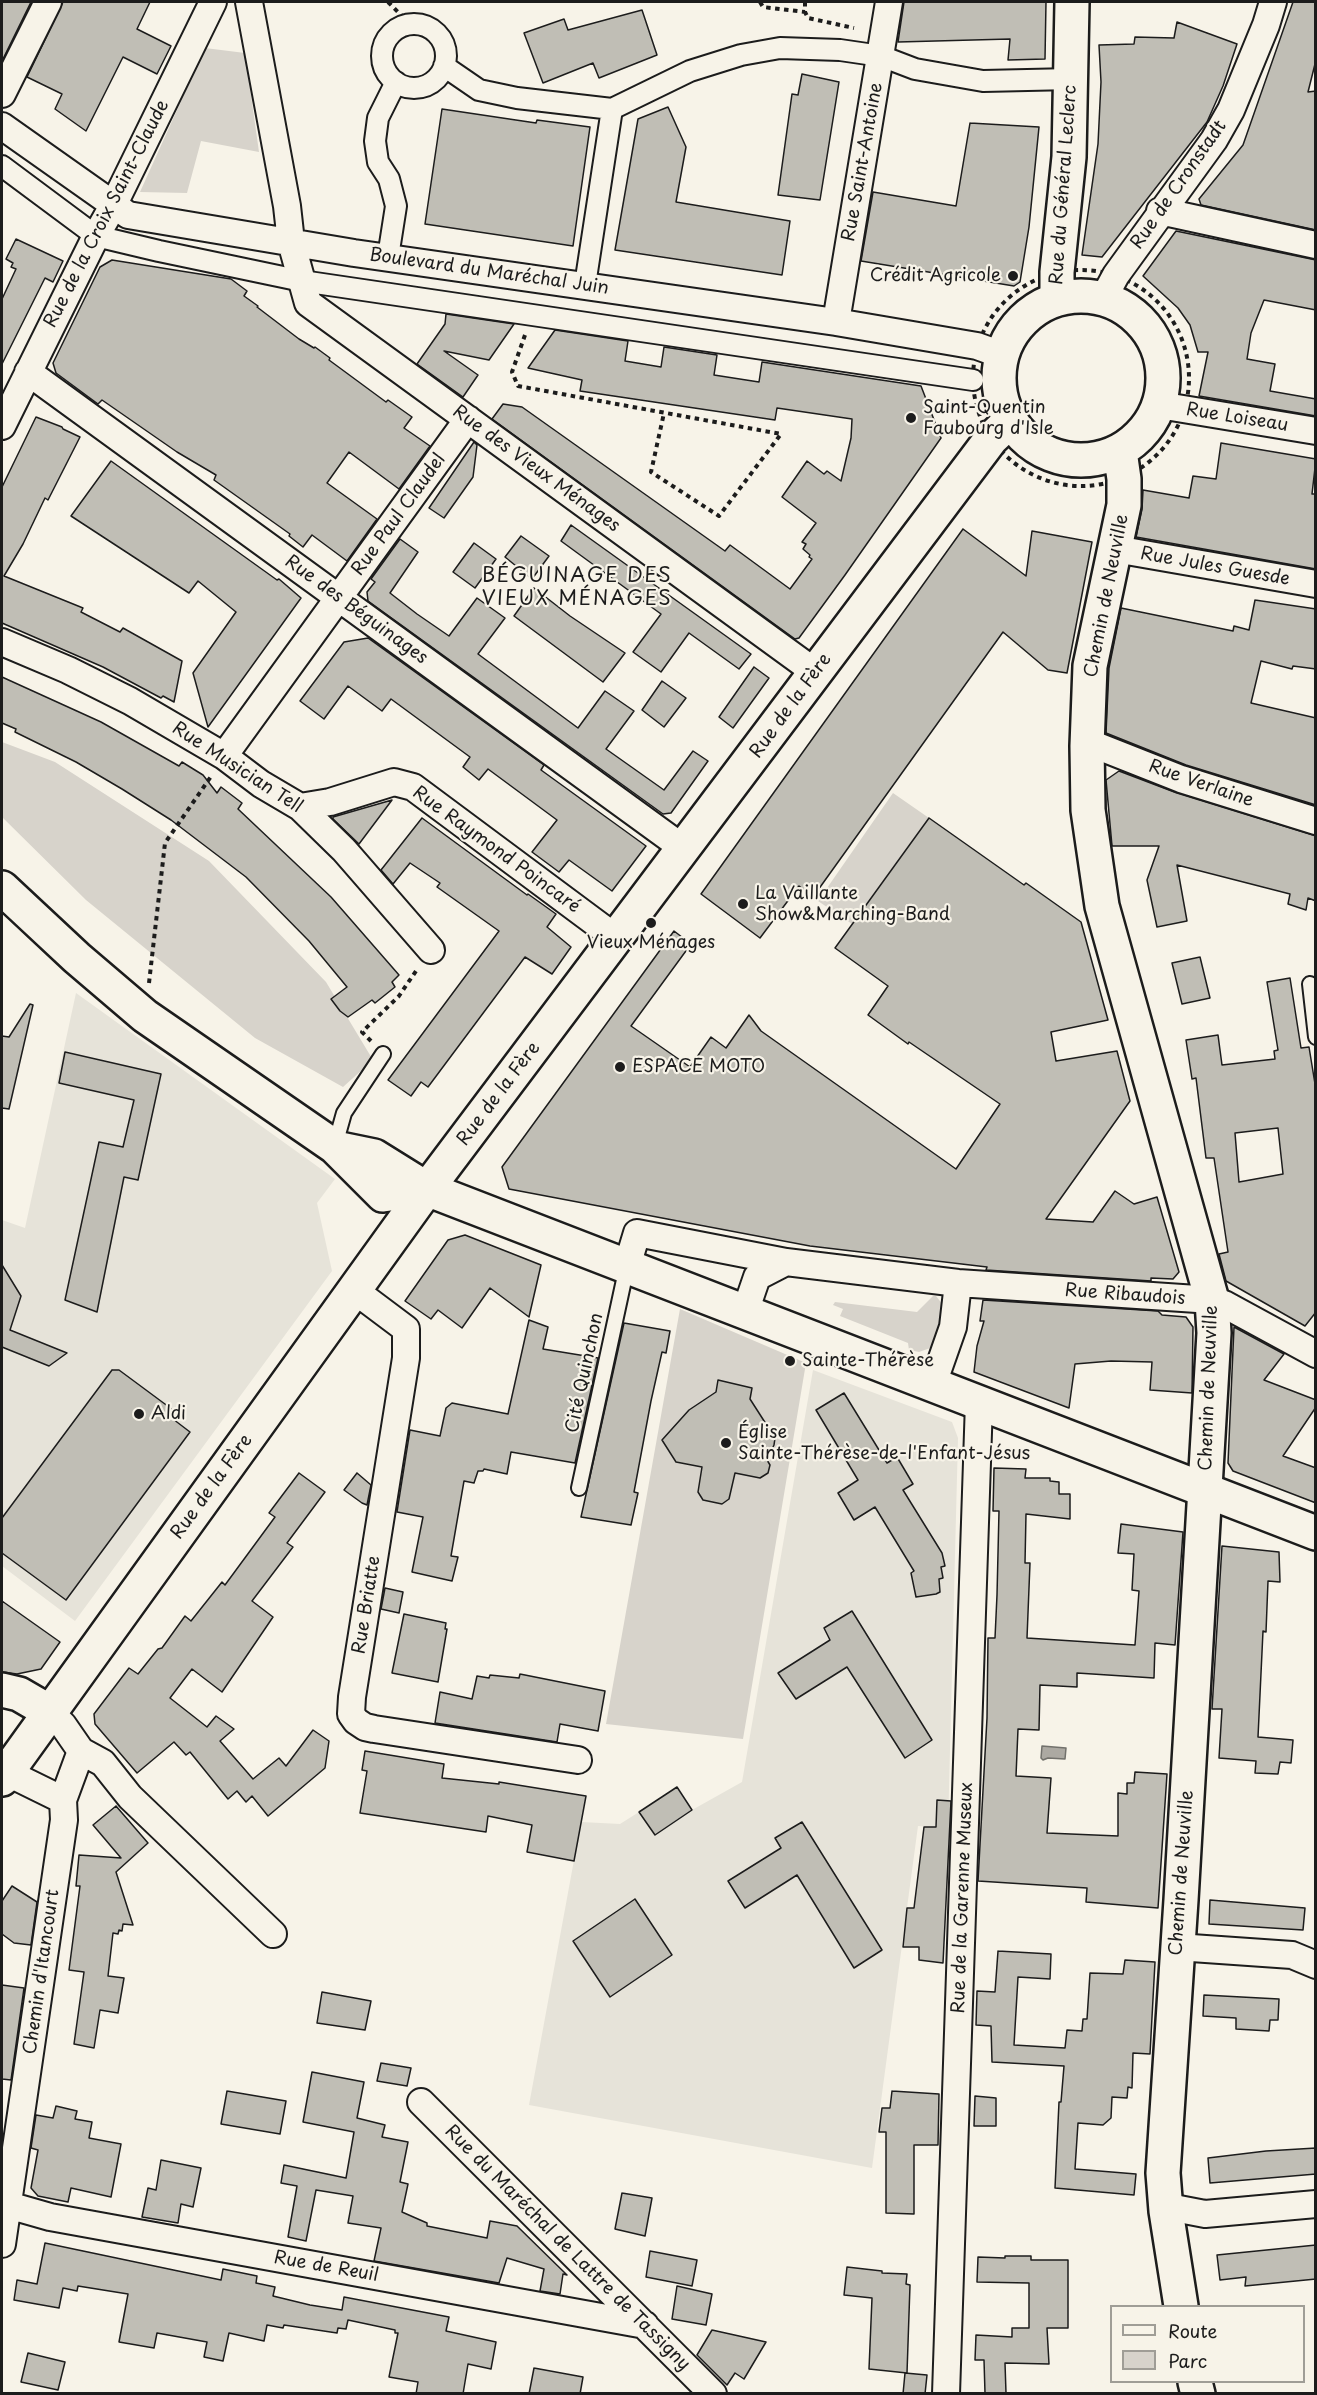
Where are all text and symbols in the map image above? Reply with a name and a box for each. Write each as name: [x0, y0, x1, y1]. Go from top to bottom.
street label: Rue Saint-Antoine: [838, 81, 888, 243]
street label: Rue du Général Leclerc: [1046, 84, 1082, 286]
street label: Rue de la Croix Saint-Claude: [40, 97, 174, 331]
street label: Rue de Cronstadt: [1127, 117, 1231, 253]
street label: Boulevard du Maréchal Juin: [368, 244, 610, 300]
place label: Crédit Agricole: [870, 265, 1001, 287]
marker: Crédit Agricole: [1006, 269, 1020, 283]
place label: Saint-Quentin Faubourg d'Isle: [923, 397, 1054, 440]
street label: Rue Loiseau: [1184, 399, 1290, 437]
street label: Rue des Vieux Ménages: [448, 401, 624, 537]
marker: Saint-Quentin Faubourg d'Isle: [904, 411, 918, 425]
street label: Rue Paul Claudel: [347, 450, 451, 580]
street label: Chemin de Neuville: [1081, 513, 1133, 679]
street label: Rue Jules Guesde: [1139, 543, 1291, 591]
street label: Rue des Béguinages: [280, 551, 432, 669]
district label: BÉGUINAGE DES VIEUX MÉNAGES: [481, 564, 673, 611]
street label: Rue de la Fère: [746, 649, 836, 763]
street label: Rue Musician Tell: [168, 718, 306, 818]
street label: Rue Verlaine: [1145, 756, 1257, 812]
street label: Rue Raymond Poincaré: [408, 782, 584, 918]
place label: La Vaillante Show&Marching-Band: [755, 883, 950, 926]
marker: La Vaillante Show&Marching-Band: [736, 897, 750, 911]
marker: Vieux Ménages: [644, 916, 658, 930]
place label: Vieux Ménages: [587, 932, 715, 954]
street label: Rue de la Fère: [453, 1038, 545, 1150]
place label: ESPACE MOTO: [632, 1056, 765, 1078]
marker: ESPACE MOTO: [613, 1060, 627, 1074]
street label: Rue Ribaudois: [1064, 1280, 1186, 1310]
street label: Chemin de Neuville: [1195, 1305, 1223, 1471]
street label: Cité Quinchon: [562, 1311, 608, 1435]
place label: Sainte-Thérèse: [802, 1350, 934, 1372]
marker: Sainte-Thérèse: [783, 1354, 797, 1368]
place label: Aldi: [151, 1403, 186, 1425]
marker: Aldi: [132, 1407, 146, 1421]
place label: Église Sainte-Thérèse-de-l'Enfant-Jésus: [738, 1422, 1030, 1464]
street label: Rue de la Fère: [167, 1430, 257, 1544]
marker: Église Sainte-Thérèse-de-l'Enfant-Jésus: [719, 1436, 733, 1450]
street label: Rue Briatte: [349, 1554, 385, 1656]
street label: Rue de la Garenne Museux: [948, 1782, 978, 2014]
street label: Chemin de Neuville: [1165, 1790, 1199, 1956]
street label: Chemin d'Itancourt: [20, 1888, 64, 2056]
street label: Rue du Maréchal de Lattre de Tassigny: [440, 2121, 694, 2375]
street label: Rue de Reuil: [272, 2247, 380, 2287]
legend: [1110, 2305, 1305, 2383]
text: Route: [1168, 2317, 1217, 2344]
text: Parc: [1168, 2347, 1207, 2374]

